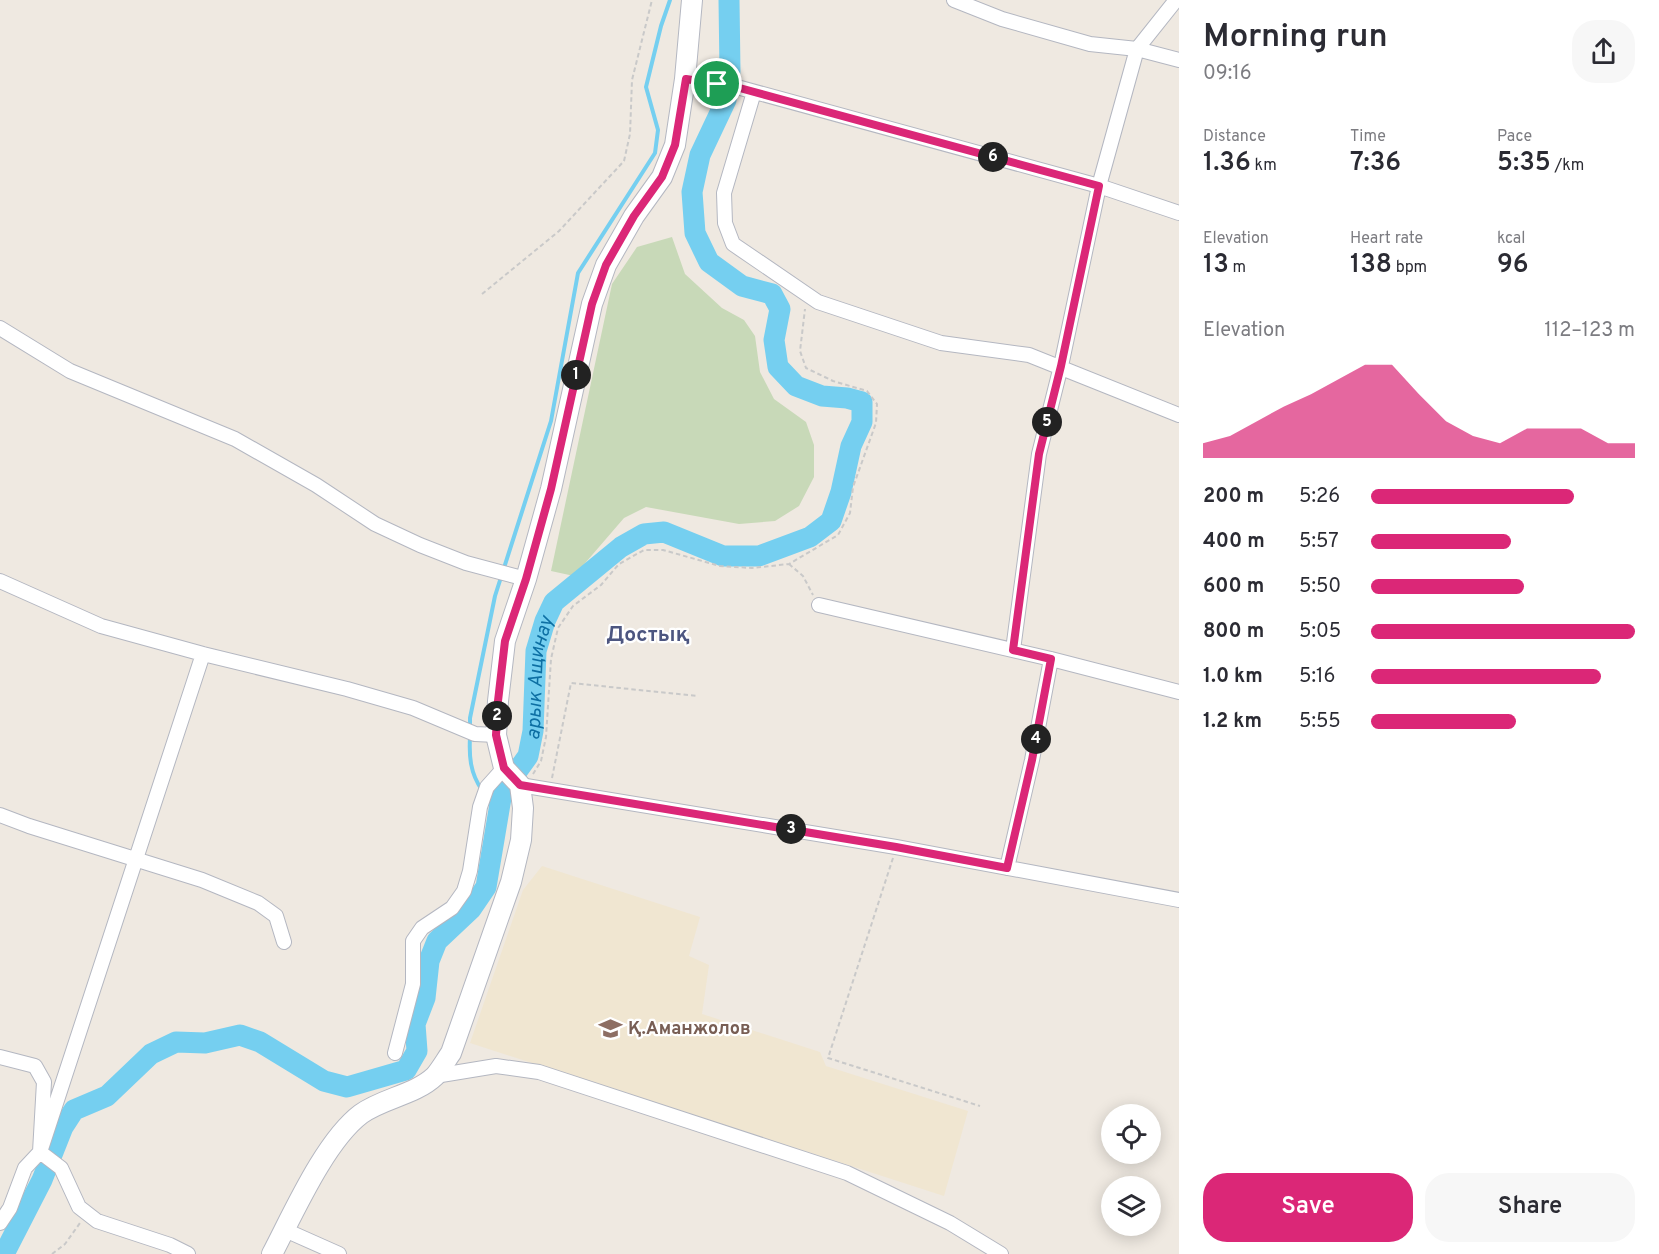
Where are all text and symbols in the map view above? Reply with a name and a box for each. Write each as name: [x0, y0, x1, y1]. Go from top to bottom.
text: Morning run: [1203, 17, 1388, 59]
button: share: [1572, 20, 1635, 83]
pin: [691, 58, 742, 109]
text: 09:16: [1203, 61, 1252, 87]
icon: arrive: [700, 67, 733, 100]
text: Distance: [1203, 127, 1266, 147]
text: Time: [1350, 127, 1386, 147]
text: Pace: [1497, 127, 1532, 147]
pin: 6: [978, 142, 1008, 172]
text: 6: [988, 147, 998, 167]
text: 1.36: [1203, 147, 1251, 180]
text: 7:36: [1350, 147, 1401, 180]
text: 5:35: [1497, 147, 1551, 180]
text: km: [1251, 156, 1277, 176]
text: /km: [1551, 156, 1584, 176]
text: Elevation: [1203, 229, 1269, 249]
text: Heart rate: [1350, 229, 1423, 249]
text: kcal: [1497, 229, 1525, 249]
text: 13: [1203, 249, 1229, 282]
text: 138: [1350, 249, 1392, 282]
text: 96: [1497, 249, 1529, 282]
text: m: [1229, 258, 1246, 278]
text: bpm: [1392, 258, 1427, 278]
text: Elevation: [1203, 318, 1285, 344]
text: 112–123 m: [1544, 318, 1635, 344]
pin: 1: [561, 360, 591, 390]
text: 1: [573, 365, 579, 385]
pin: 5: [1032, 407, 1062, 437]
text: 5: [1042, 412, 1052, 432]
text: 200 m: [1203, 484, 1264, 510]
text: 5:26: [1299, 484, 1340, 510]
text: 400 m: [1203, 529, 1265, 555]
text: 5:57: [1299, 529, 1339, 555]
text: 600 m: [1203, 574, 1264, 600]
text: 5:50: [1299, 574, 1341, 600]
water label: арык Ащинау: [521, 612, 561, 742]
text: 800 m: [1203, 619, 1264, 645]
text: 5:05: [1299, 619, 1341, 645]
district label: Достық: [606, 622, 690, 649]
text: 1.0 km: [1203, 664, 1263, 690]
text: 5:16: [1299, 664, 1335, 690]
pin: 2: [482, 701, 512, 731]
text: 2: [492, 706, 502, 726]
text: 1.2 km: [1203, 709, 1262, 735]
text: 5:55: [1299, 709, 1341, 735]
pin: 4: [1021, 724, 1051, 754]
text: 4: [1031, 729, 1041, 749]
pin: 3: [776, 814, 806, 844]
text: 3: [786, 819, 796, 839]
school or university icon: Қ.Аманжолов: [597, 1015, 623, 1041]
place label: Қ.Аманжолов: [628, 1018, 751, 1041]
map controls: [1101, 1104, 1161, 1236]
button: locate: [1101, 1104, 1161, 1164]
button: Save: [1203, 1173, 1413, 1242]
button: Share: [1425, 1173, 1635, 1242]
button: layers: [1101, 1176, 1161, 1236]

